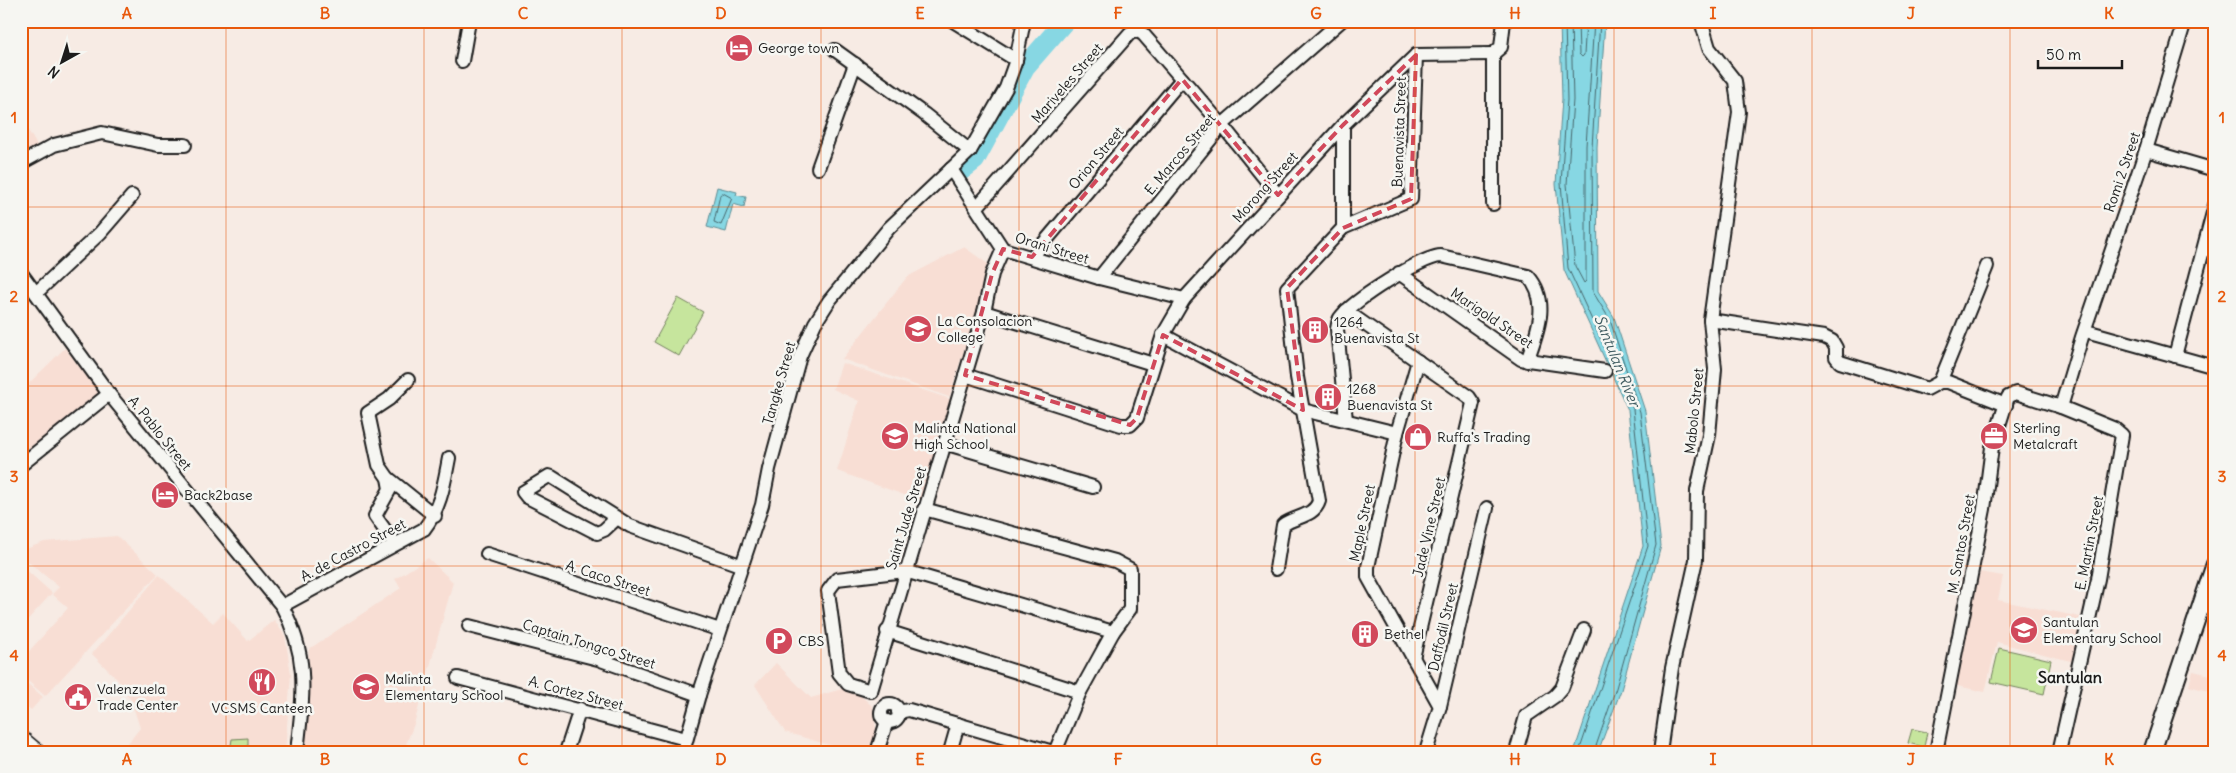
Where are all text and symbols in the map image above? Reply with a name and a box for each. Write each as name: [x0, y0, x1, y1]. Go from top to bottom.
text: A: [122, 3, 132, 23]
text: B: [320, 3, 331, 23]
text: C: [518, 3, 529, 23]
text: D: [715, 3, 727, 23]
text: E: [915, 3, 925, 23]
text: F: [1113, 3, 1123, 23]
text: G: [1310, 3, 1322, 23]
text: H: [1509, 3, 1521, 23]
text: I: [1710, 3, 1717, 23]
text: J: [1907, 3, 1916, 23]
text: K: [2104, 3, 2114, 23]
hotel icon: George town: [724, 33, 754, 63]
north arrow: [38, 38, 88, 88]
scale bar: [2038, 38, 2122, 70]
place label: George town: [758, 39, 839, 57]
street label: Mariveles Street: [1027, 39, 1107, 127]
text: 50 m: [2046, 45, 2081, 64]
text: N: [44, 62, 63, 82]
street label: Buenavista Street: [1388, 76, 1410, 188]
text: 1: [11, 107, 17, 127]
text: 1: [2219, 107, 2225, 127]
street label: E. Marcos Street: [1141, 109, 1220, 199]
street label: Orion Street: [1065, 123, 1128, 193]
street label: Romi 2 Street: [2100, 129, 2144, 215]
street label: Morong Street: [1228, 148, 1302, 226]
street label: Orani Street: [1013, 228, 1091, 268]
street label: Marigold Street: [1447, 284, 1537, 352]
text: 2: [10, 286, 19, 306]
text: 2: [2218, 286, 2227, 306]
place label: La Consolacion College: [937, 312, 1032, 346]
water label: Santulan River: [1590, 312, 1645, 411]
place label: 1264 Buenavista St: [1334, 313, 1420, 347]
school or university icon: La Consolacion College: [903, 314, 933, 344]
building icon: 1264 Buenavista St: [1300, 315, 1330, 345]
street label: Tangke Street: [759, 339, 800, 427]
street label: Mabolo Street: [1681, 367, 1708, 455]
place label: 1268 Buenavista St: [1347, 380, 1433, 414]
building icon: 1268 Buenavista St: [1313, 382, 1343, 412]
street label: A. Pablo Street: [124, 392, 196, 474]
place label: Malinta National High School: [914, 419, 1016, 453]
place label: Sterling Metalcraft: [2013, 419, 2078, 453]
school or university icon: Malinta National High School: [880, 421, 910, 451]
office icon: Sterling Metalcraft: [1979, 421, 2009, 451]
shop icon: Ruffa's Trading: [1403, 422, 1433, 452]
place label: Ruffa's Trading: [1437, 428, 1530, 446]
street label: Saint Jude Street: [882, 464, 930, 572]
text: 3: [9, 466, 19, 486]
text: 3: [2217, 466, 2227, 486]
street label: Jade Vine Street: [1409, 475, 1449, 579]
hotel icon: Back2base: [150, 480, 180, 510]
street label: Maple Street: [1345, 482, 1379, 563]
place label: Back2base: [184, 486, 253, 504]
street label: M. Santos Street: [1943, 492, 1979, 595]
street label: E. Martin Street: [2071, 494, 2107, 592]
street label: A. de Castro Street: [297, 515, 409, 585]
street label: A. Caco Street: [563, 556, 653, 600]
street label: Daffodil Street: [1424, 581, 1462, 673]
place label: Santulan Elementary School: [2043, 613, 2161, 647]
street label: Captain Tongco Street: [520, 615, 658, 673]
school or university icon: Santulan Elementary School: [2009, 615, 2039, 645]
building icon: Bethel: [1350, 619, 1380, 649]
place label: Bethel: [1384, 625, 1424, 643]
parking icon: CBS: [764, 626, 794, 656]
place label: CBS: [798, 632, 824, 650]
text: 4: [9, 645, 19, 665]
text: 4: [2217, 645, 2227, 665]
restaurant icon: VCSMS Canteen: [247, 667, 277, 697]
district label: Santulan: [2038, 667, 2102, 687]
place label: Malinta Elementary School: [385, 670, 503, 704]
school or university icon: Malinta Elementary School: [351, 672, 381, 702]
street label: A. Cortez Street: [527, 672, 626, 714]
place label: Valenzuela Trade Center: [97, 680, 178, 714]
public building icon: Valenzuela Trade Center: [63, 682, 93, 712]
place label: VCSMS Canteen: [212, 699, 312, 717]
text: A: [122, 749, 132, 769]
text: B: [320, 749, 331, 769]
text: C: [518, 749, 529, 769]
text: D: [715, 749, 727, 769]
text: E: [915, 749, 925, 769]
text: F: [1113, 749, 1123, 769]
text: G: [1310, 749, 1322, 769]
text: H: [1509, 749, 1521, 769]
text: I: [1710, 749, 1717, 769]
text: J: [1907, 749, 1916, 769]
text: K: [2104, 749, 2114, 769]

